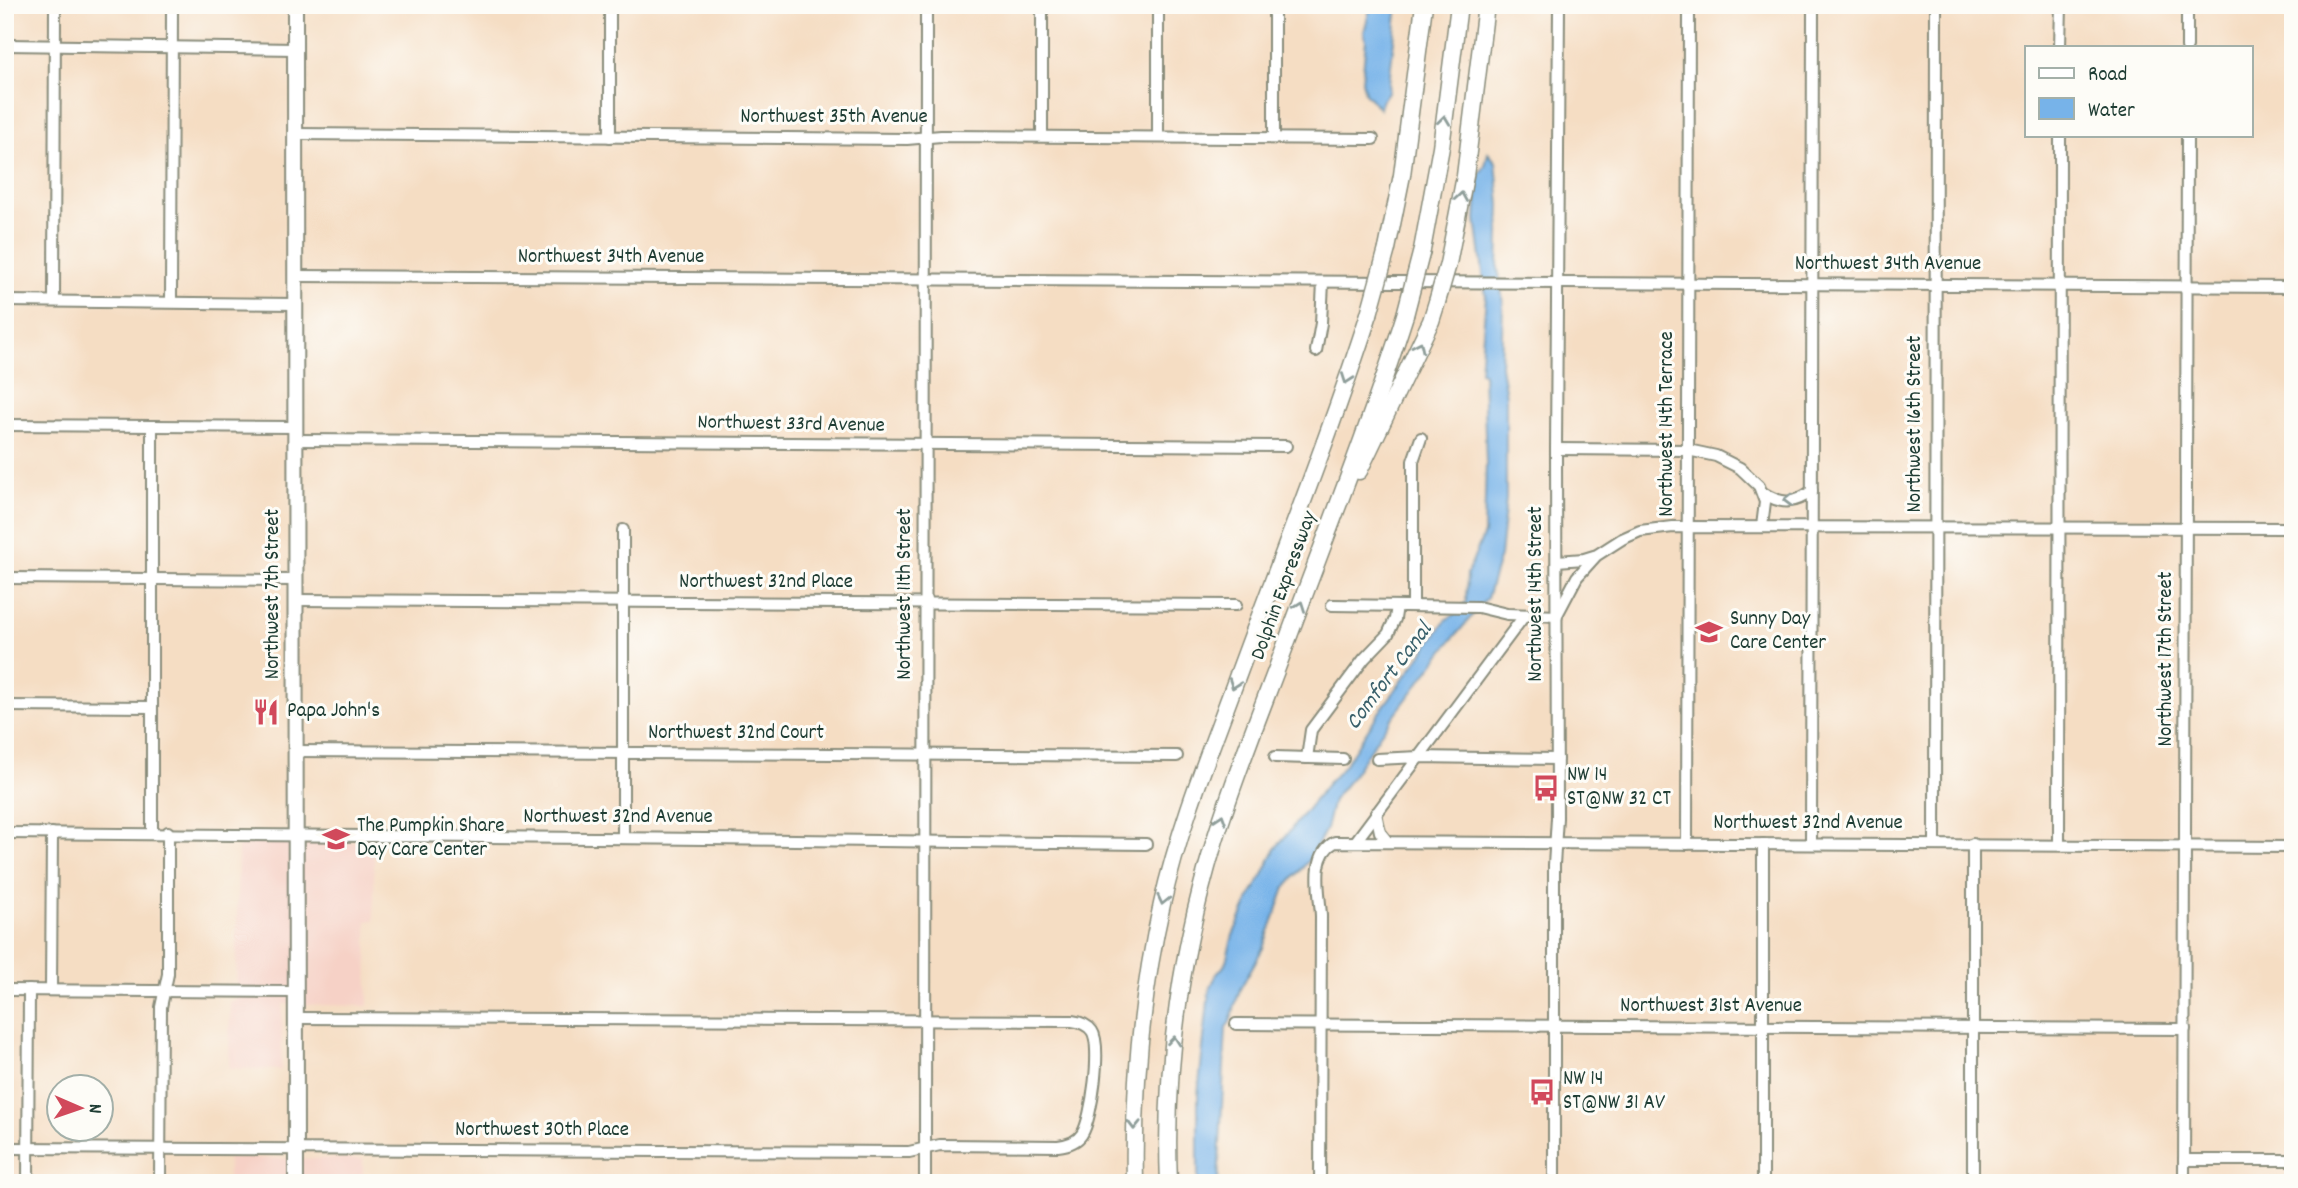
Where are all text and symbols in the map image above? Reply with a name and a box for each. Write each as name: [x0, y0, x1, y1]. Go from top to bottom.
legend: [2025, 46, 2252, 136]
text: Road: [2088, 61, 2127, 91]
text: Water: [2088, 97, 2135, 127]
street label: Northwest 35th Avenue: [740, 103, 928, 133]
one-way arrow: [1437, 114, 1452, 126]
one-way arrow: [1453, 191, 1468, 203]
street label: Northwest 34th Avenue: [518, 243, 704, 273]
street label: Northwest 34th Avenue: [1795, 250, 1981, 280]
street label: Northwest 14th Terrace: [1653, 331, 1683, 517]
street label: Northwest 16th Street: [1901, 335, 1931, 513]
one-way arrow: [1411, 340, 1425, 353]
one-way arrow: [1341, 372, 1355, 384]
street label: Northwest 33rd Avenue: [697, 408, 885, 442]
one-way arrow: [1782, 492, 1793, 508]
street label: Northwest 14th Street: [1522, 506, 1552, 682]
street label: Dolphin Expressway: [1244, 507, 1326, 665]
street label: Northwest 11th Street: [891, 508, 921, 680]
street label: Northwest 7th Street: [259, 509, 289, 679]
street label: Northwest 32nd Place: [679, 568, 853, 598]
street label: Northwest 17th Street: [2152, 571, 2182, 746]
one-way arrow: [1292, 600, 1306, 612]
place label: Sunny Day Care Center: [1730, 605, 1826, 659]
water label: Comfort Canal: [1339, 615, 1442, 738]
school or university icon: Sunny Day Care Center: [1694, 617, 1724, 647]
one-way arrow: [1228, 677, 1242, 689]
restaurant icon: Papa John's: [251, 697, 281, 727]
place label: Papa John's: [287, 697, 380, 727]
street label: Northwest 32nd Court: [648, 719, 824, 749]
place label: NW 14 ST@NW 32 CT: [1567, 761, 1671, 815]
bus stop icon: NW 14 ST@NW 32 CT: [1531, 773, 1561, 803]
street label: Northwest 32nd Avenue: [523, 803, 713, 833]
street label: Northwest 32nd Avenue: [1713, 809, 1903, 839]
place label: The Pumpkin Share Day Care Center: [357, 812, 504, 866]
one-way arrow: [1213, 813, 1228, 825]
school or university icon: The Pumpkin Share Day Care Center: [321, 824, 351, 854]
one-way arrow: [1157, 894, 1171, 906]
street label: Northwest 31st Avenue: [1620, 992, 1802, 1022]
one-way arrow: [1166, 1035, 1181, 1046]
place label: NW 14 ST@NW 31 AV: [1563, 1065, 1665, 1119]
north arrow: [46, 1072, 116, 1142]
bus stop icon: NW 14 ST@NW 31 AV: [1527, 1077, 1557, 1107]
text: N: [80, 1103, 107, 1114]
street label: Northwest 30th Place: [455, 1116, 629, 1146]
one-way arrow: [1127, 1120, 1142, 1131]

